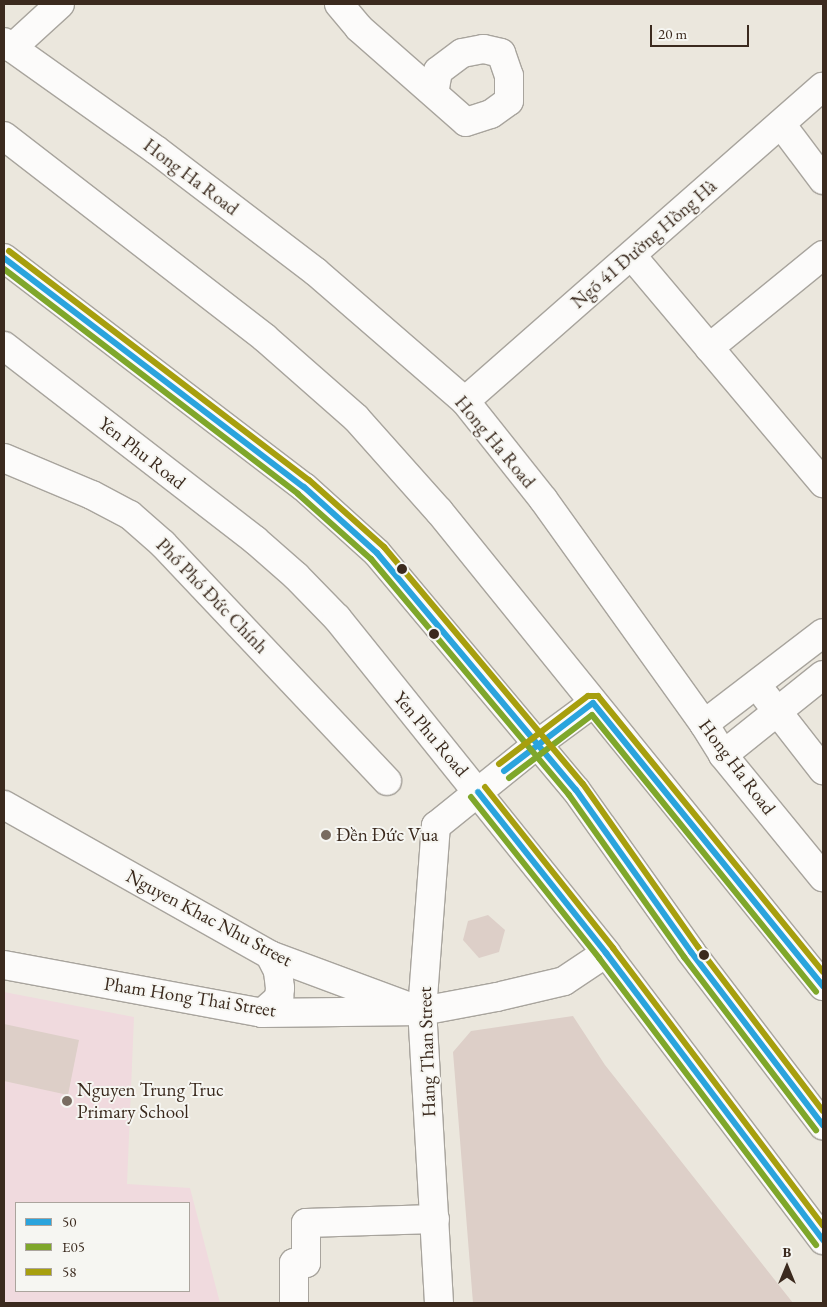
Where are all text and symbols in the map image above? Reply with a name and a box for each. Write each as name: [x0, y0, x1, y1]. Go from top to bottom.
scale bar: [652, 15, 751, 47]
text: 20 m: [658, 24, 687, 43]
street label: Hong Ha Road: [139, 134, 243, 220]
street label: Ngõ 41 Đường Hồng Hà: [567, 175, 721, 313]
street label: Hong Ha Road: [450, 391, 540, 493]
street label: Yen Phu Road: [94, 412, 190, 494]
street label: Phố Phó Đức Chính: [151, 534, 273, 658]
unlabelled marker: [397, 564, 407, 574]
unlabelled marker: [429, 629, 439, 639]
street label: Yen Phu Road: [389, 687, 473, 781]
street label: Hong Ha Road: [694, 715, 780, 819]
place label: Đền Đức Vua: [336, 824, 438, 846]
marker: Đền Đức Vua: [320, 829, 332, 841]
street label: Nguyen Khac Nhu Street: [122, 865, 296, 971]
unlabelled marker: [699, 950, 709, 960]
street label: Pham Hong Thai Street: [102, 972, 278, 1022]
street label: Hang Than Street: [413, 986, 441, 1118]
place label: Nguyen Trung Truc Primary School: [77, 1079, 224, 1123]
marker: Nguyen Trung Truc Primary School: [61, 1095, 73, 1107]
legend: [15, 1202, 190, 1292]
text: 50: [62, 1212, 76, 1231]
text: E05: [62, 1237, 85, 1256]
north arrow: [762, 1242, 812, 1292]
text: B: [783, 1243, 791, 1261]
text: 58: [62, 1262, 76, 1281]

